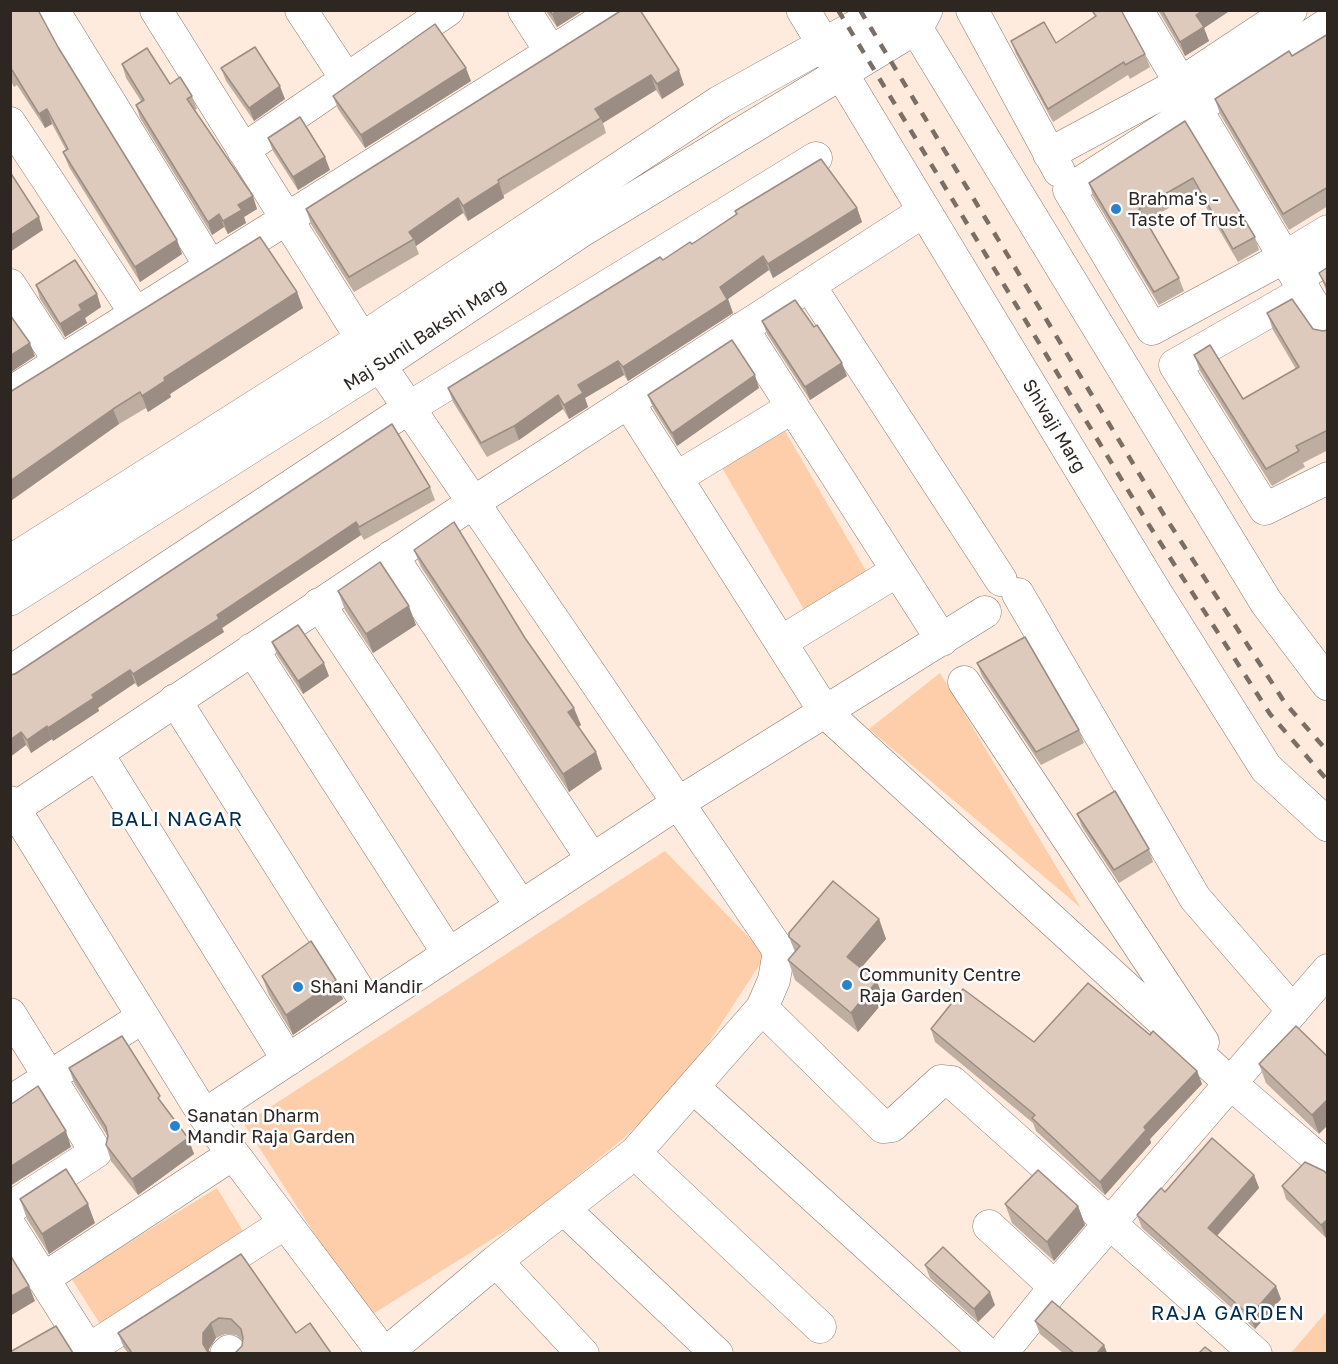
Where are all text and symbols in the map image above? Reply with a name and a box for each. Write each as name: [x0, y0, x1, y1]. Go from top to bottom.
place label: Brahma's - Taste of Trust: [1128, 188, 1245, 230]
marker: Brahma's - Taste of Trust: [1109, 202, 1123, 216]
street label: Maj Sunil Bakshi Marg: [340, 274, 510, 396]
street label: Shivaji Marg: [1018, 376, 1090, 476]
district label: BALI NAGAR: [111, 808, 243, 832]
place label: Community Centre Raja Garden: [859, 964, 1021, 1006]
place label: Shani Mandir: [310, 976, 423, 998]
marker: Community Centre Raja Garden: [840, 978, 854, 992]
marker: Shani Mandir: [291, 980, 305, 994]
place label: Sanatan Dharm Mandir Raja Garden: [187, 1105, 355, 1148]
marker: Sanatan Dharm Mandir Raja Garden: [168, 1119, 182, 1133]
district label: RAJA GARDEN: [1151, 1302, 1305, 1326]

